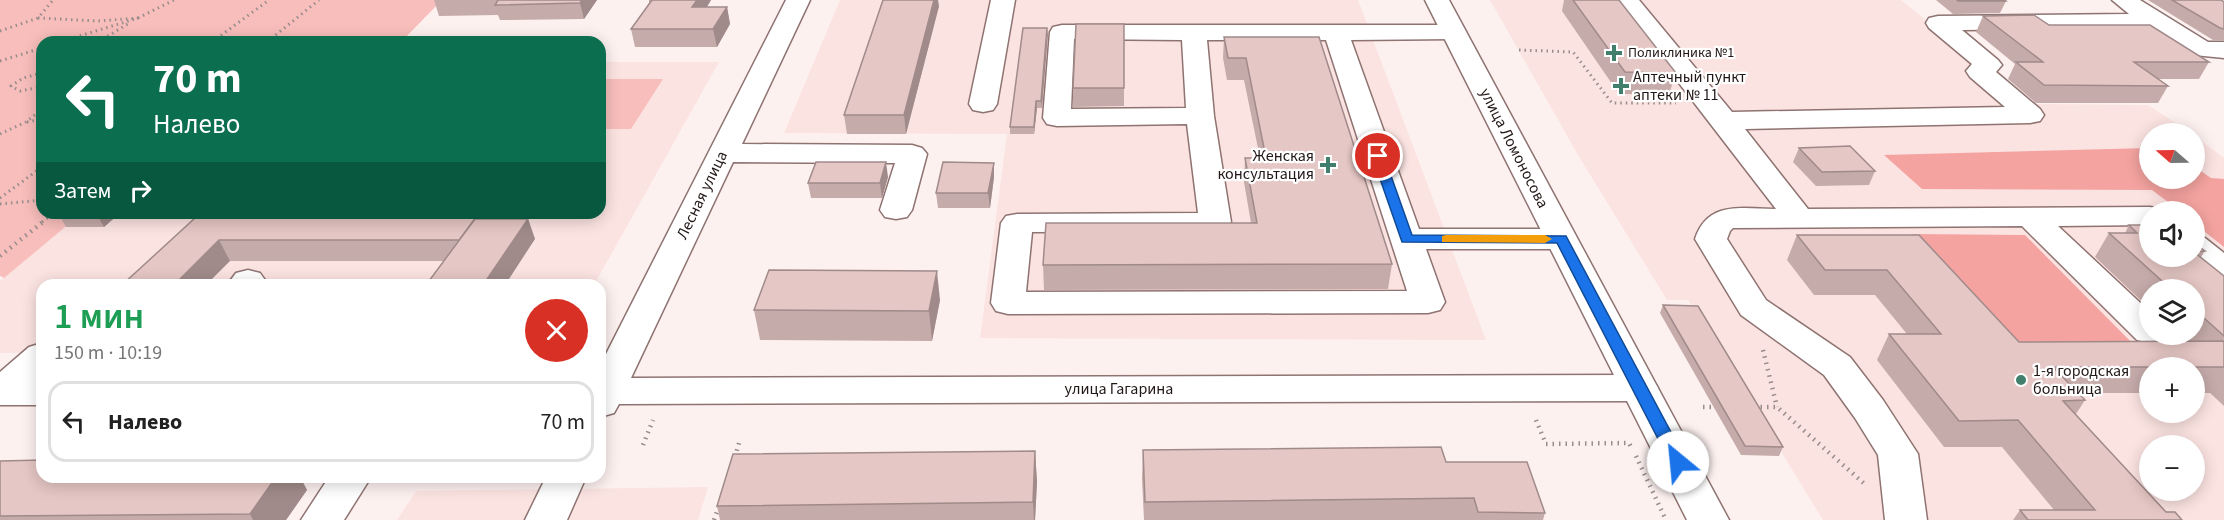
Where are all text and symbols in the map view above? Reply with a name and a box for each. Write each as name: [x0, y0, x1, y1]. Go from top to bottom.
place label: Поликлиника №1: [1628, 43, 1734, 63]
marker: Поликлиника №1: [1605, 44, 1623, 62]
text: 70 m: [153, 49, 242, 109]
icon: left: [54, 60, 132, 138]
place label: Аптечный пункт аптеки № 11: [1633, 66, 1746, 106]
marker: Аптечный пункт аптеки № 11: [1614, 79, 1628, 93]
street label: улица Ломоносова: [1474, 84, 1554, 212]
text: Налево: [153, 105, 240, 144]
north arrow: [2139, 123, 2205, 189]
map controls: [2139, 123, 2205, 501]
pin: [1352, 130, 1403, 181]
icon: arrive: [1361, 139, 1394, 172]
place label: Женская консультация: [1217, 145, 1314, 185]
street label: Лесная улица: [671, 147, 733, 243]
marker: Женская консультация: [1319, 156, 1337, 174]
icon: right: [124, 174, 157, 207]
text: Затем: [54, 175, 112, 207]
button: sound: [2139, 201, 2205, 267]
button: layers: [2139, 279, 2205, 345]
text: 1 мин: [54, 291, 144, 342]
button: close: [525, 299, 588, 362]
text: 150 m · 10:19: [54, 339, 162, 367]
button: +: [2139, 357, 2205, 423]
place label: 1-я городская больница: [2033, 360, 2129, 400]
marker: 1-я городская больница: [2014, 373, 2028, 387]
street label: улица Гагарина: [1065, 378, 1173, 400]
icon: left: [57, 405, 90, 438]
text: Налево: [108, 406, 182, 438]
text: 70 m: [540, 406, 585, 438]
position arrow: [1646, 430, 1710, 494]
button: −: [2139, 435, 2205, 501]

